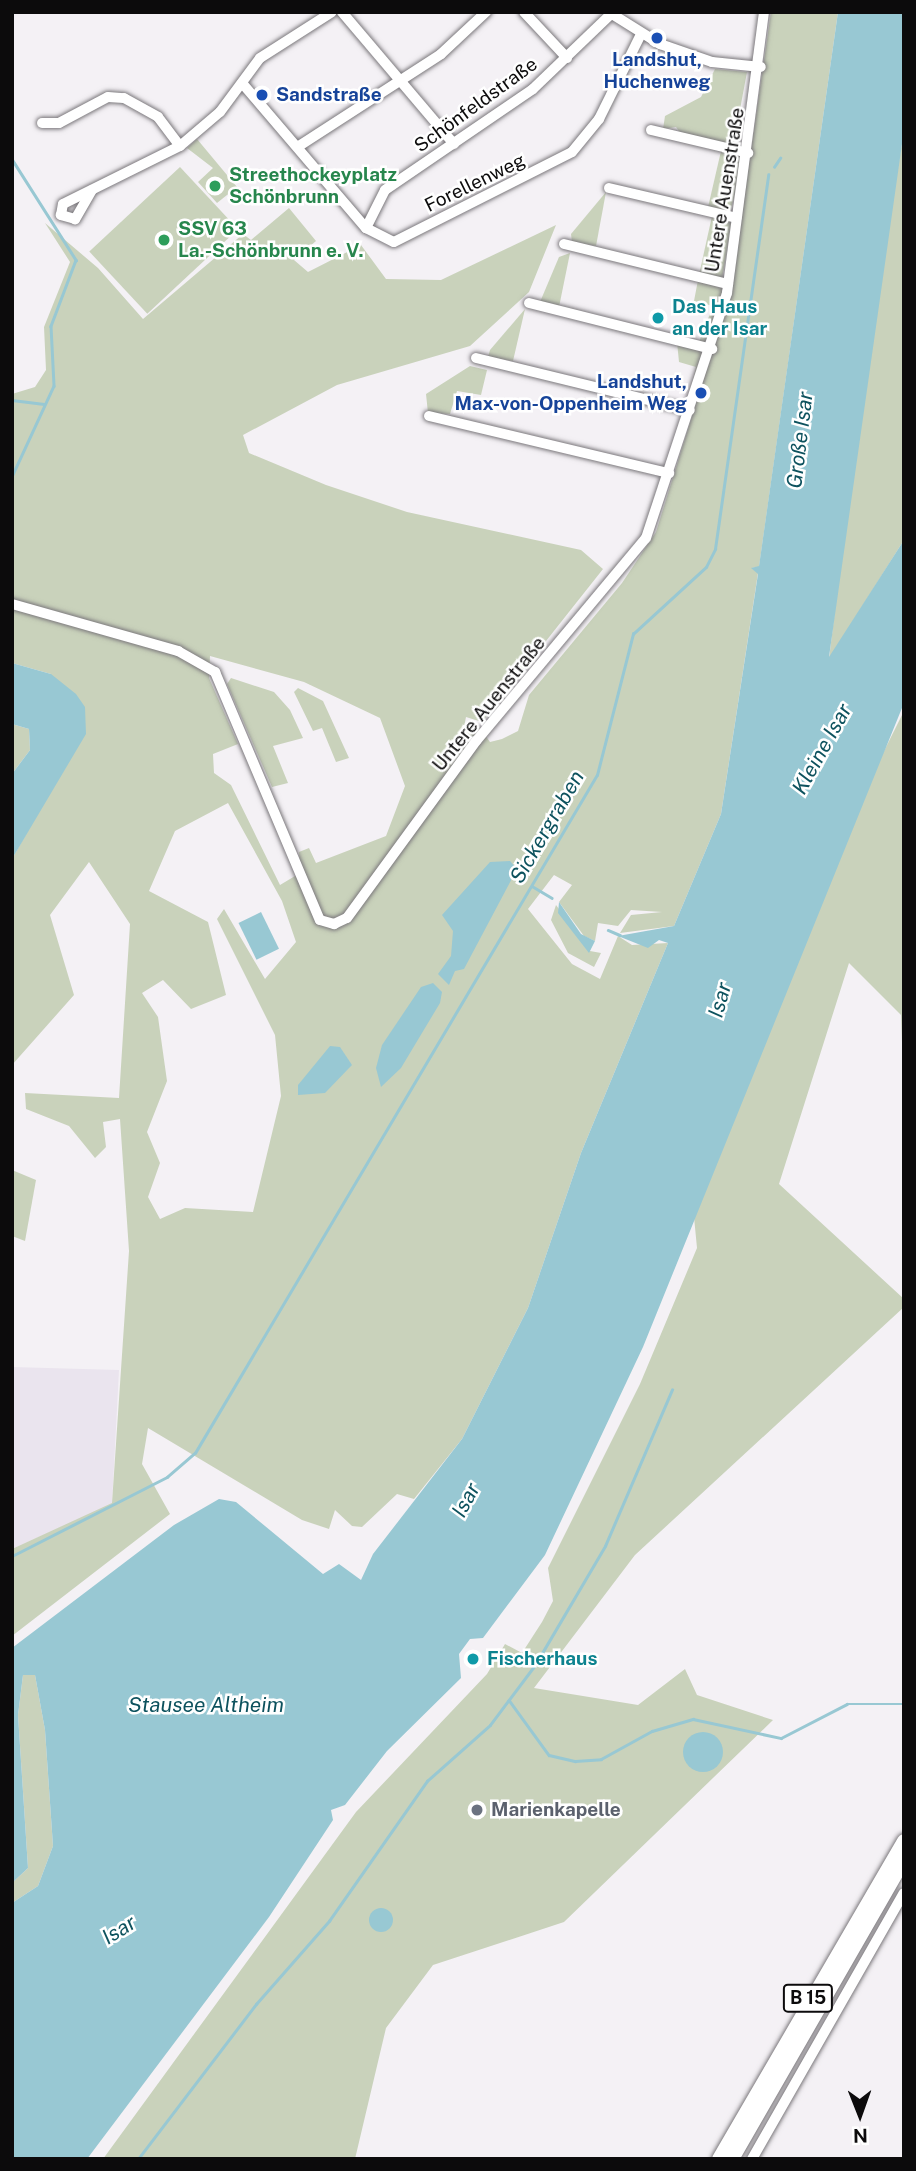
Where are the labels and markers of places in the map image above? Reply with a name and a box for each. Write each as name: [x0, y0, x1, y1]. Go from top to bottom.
marker: Landshut, Huchenweg: [649, 30, 665, 46]
place label: Landshut, Huchenweg: [604, 49, 710, 93]
place label: Sandstraße: [276, 84, 382, 106]
marker: Sandstraße: [254, 87, 270, 103]
place label: Streethockeyplatz Schönbrunn: [229, 164, 397, 208]
marker: Streethockeyplatz Schönbrunn: [207, 178, 223, 194]
place label: SSV 63 La.-Schönbrunn e. V.: [178, 218, 364, 262]
marker: SSV 63 La.-Schönbrunn e. V.: [156, 232, 172, 248]
place label: Das Haus an der Isar: [672, 296, 767, 340]
marker: Das Haus an der Isar: [650, 310, 666, 326]
place label: Landshut, Max-von-Oppenheim Weg: [454, 371, 687, 415]
marker: Landshut, Max-von-Oppenheim Weg: [693, 385, 709, 401]
place label: Fischerhaus: [487, 1648, 597, 1670]
marker: Fischerhaus: [465, 1651, 481, 1667]
place label: Marienkapelle: [491, 1799, 621, 1821]
marker: Marienkapelle: [469, 1802, 485, 1818]

